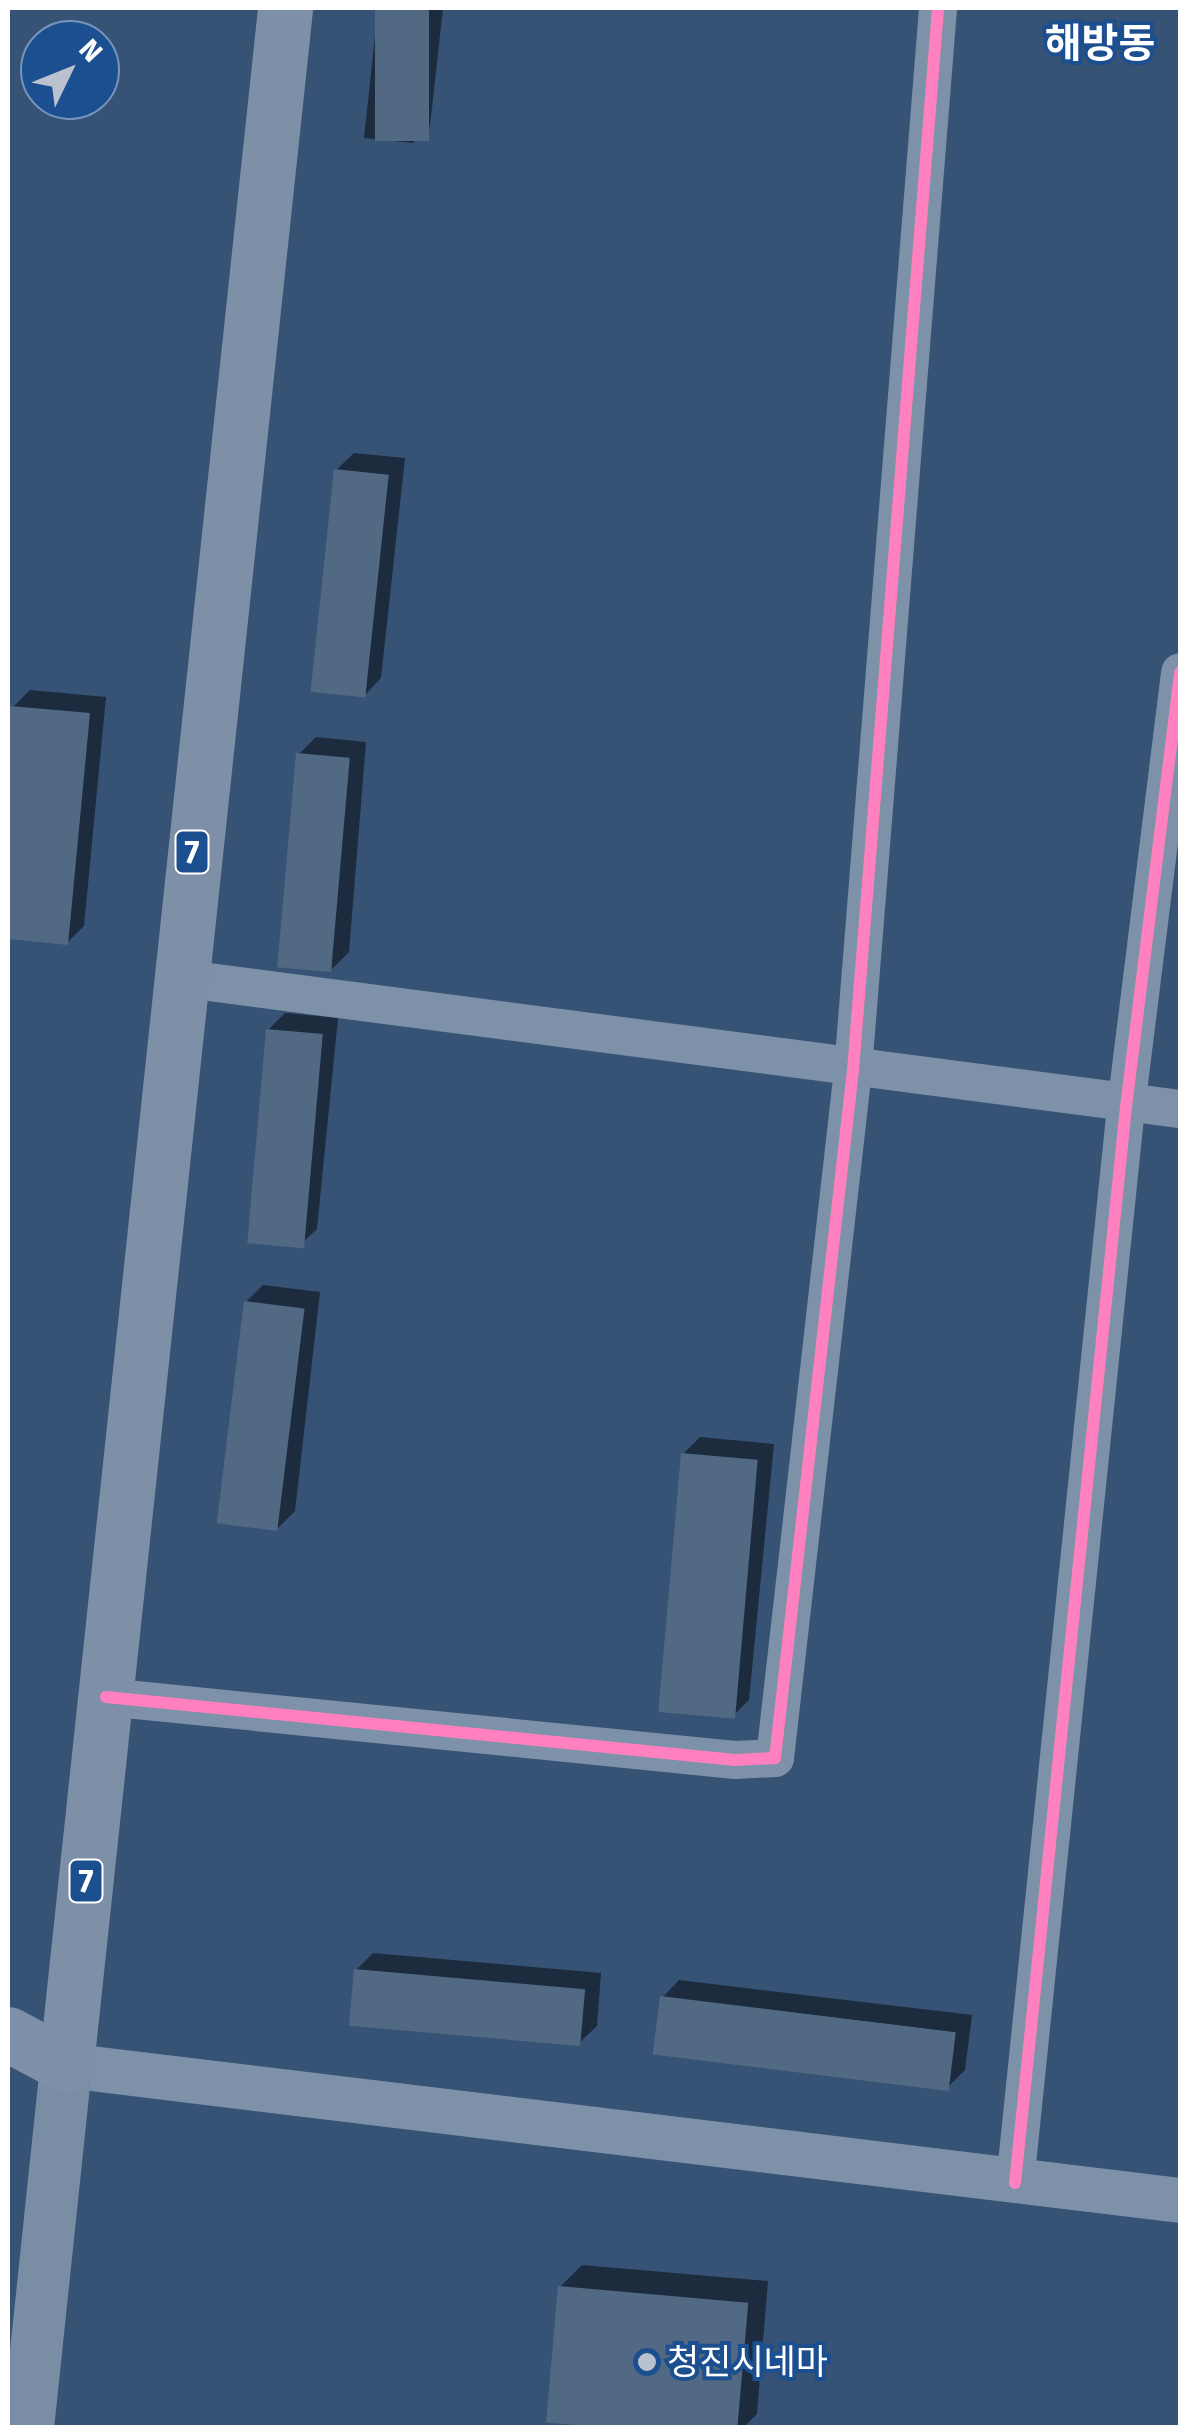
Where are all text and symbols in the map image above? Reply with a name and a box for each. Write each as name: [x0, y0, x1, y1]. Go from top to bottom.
north arrow: [20, 20, 120, 120]
district label: 해방동: [1045, 20, 1155, 68]
text: N: [72, 33, 109, 69]
road number: 7: [174, 825, 210, 879]
road number: 7: [68, 1854, 104, 1908]
place label: 청진시네마: [667, 2341, 828, 2383]
marker: 청진시네마: [636, 2351, 658, 2373]

